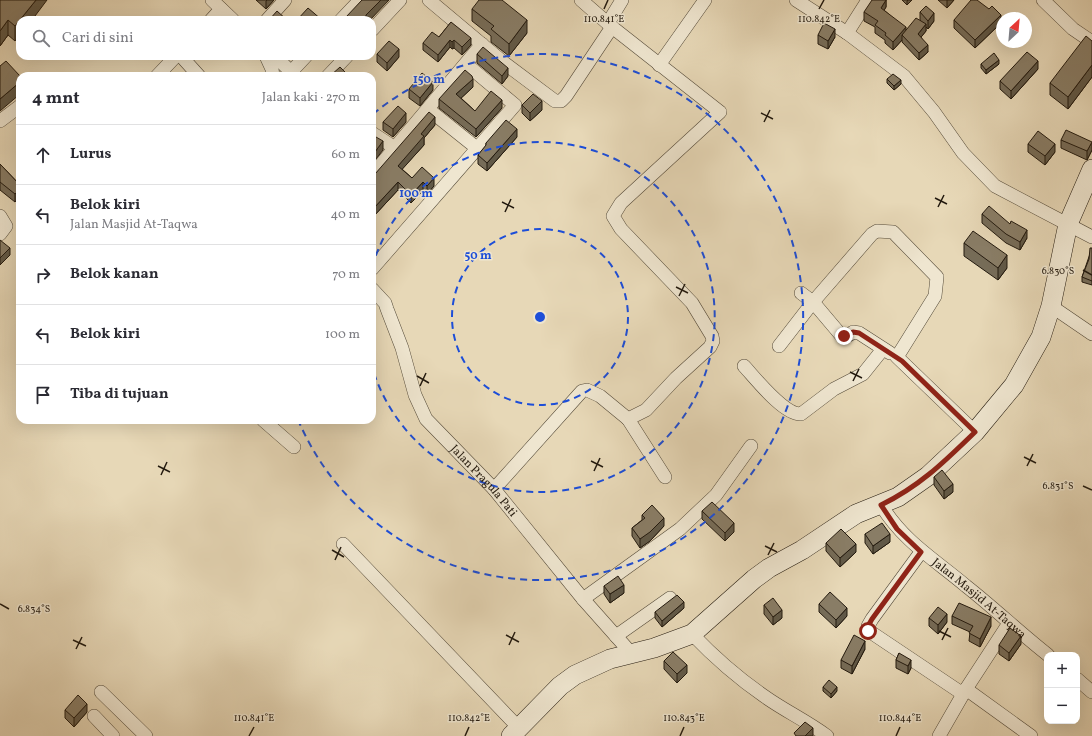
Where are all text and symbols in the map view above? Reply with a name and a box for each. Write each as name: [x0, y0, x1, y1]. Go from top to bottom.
text: 110.841°E: [584, 12, 624, 26]
text: 110.842°E: [798, 12, 840, 26]
north arrow: [996, 12, 1032, 48]
search box: [16, 16, 376, 60]
icon: search: [30, 27, 52, 49]
text: Cari di sini: [62, 28, 133, 49]
text: 150 m: [413, 72, 445, 88]
text: 4 mnt: [32, 87, 80, 110]
text: Jalan kaki · 270 m: [262, 89, 360, 107]
icon: ahead: [32, 144, 54, 166]
text: Lurus: [70, 144, 111, 165]
text: 60 m: [332, 146, 360, 164]
text: 100 m: [399, 186, 433, 202]
text: Belok kiri: [70, 195, 140, 216]
icon: left: [32, 204, 54, 226]
text: 40 m: [331, 206, 360, 224]
text: Jalan Masjid At-Taqwa: [70, 216, 198, 234]
text: 50 m: [464, 248, 492, 264]
icon: right: [32, 264, 54, 286]
text: Belok kanan: [70, 264, 159, 285]
text: 6.830°S: [1042, 264, 1074, 278]
text: 70 m: [332, 266, 360, 284]
centre of rings: [533, 310, 547, 324]
icon: left: [32, 324, 54, 346]
text: Belok kiri: [70, 324, 140, 345]
text: 100 m: [325, 326, 360, 344]
route end: [835, 327, 853, 345]
icon: arrive: [32, 384, 54, 406]
text: Tiba di tujuan: [70, 384, 169, 405]
street label: Jalan Pragula Pati: [446, 442, 521, 521]
text: 6.831°S: [1043, 479, 1073, 493]
street label: Jalan Masjid At-Taqwa: [928, 555, 1029, 643]
text: 6.834°S: [18, 602, 50, 616]
route start: [859, 622, 877, 640]
map controls: [1044, 652, 1080, 724]
button: +: [1044, 652, 1080, 688]
button: −: [1044, 688, 1080, 724]
text: 110.841°E: [234, 711, 274, 725]
text: 110.842°E: [448, 711, 490, 725]
text: 110.843°E: [663, 711, 705, 725]
text: 110.844°E: [879, 711, 921, 725]

